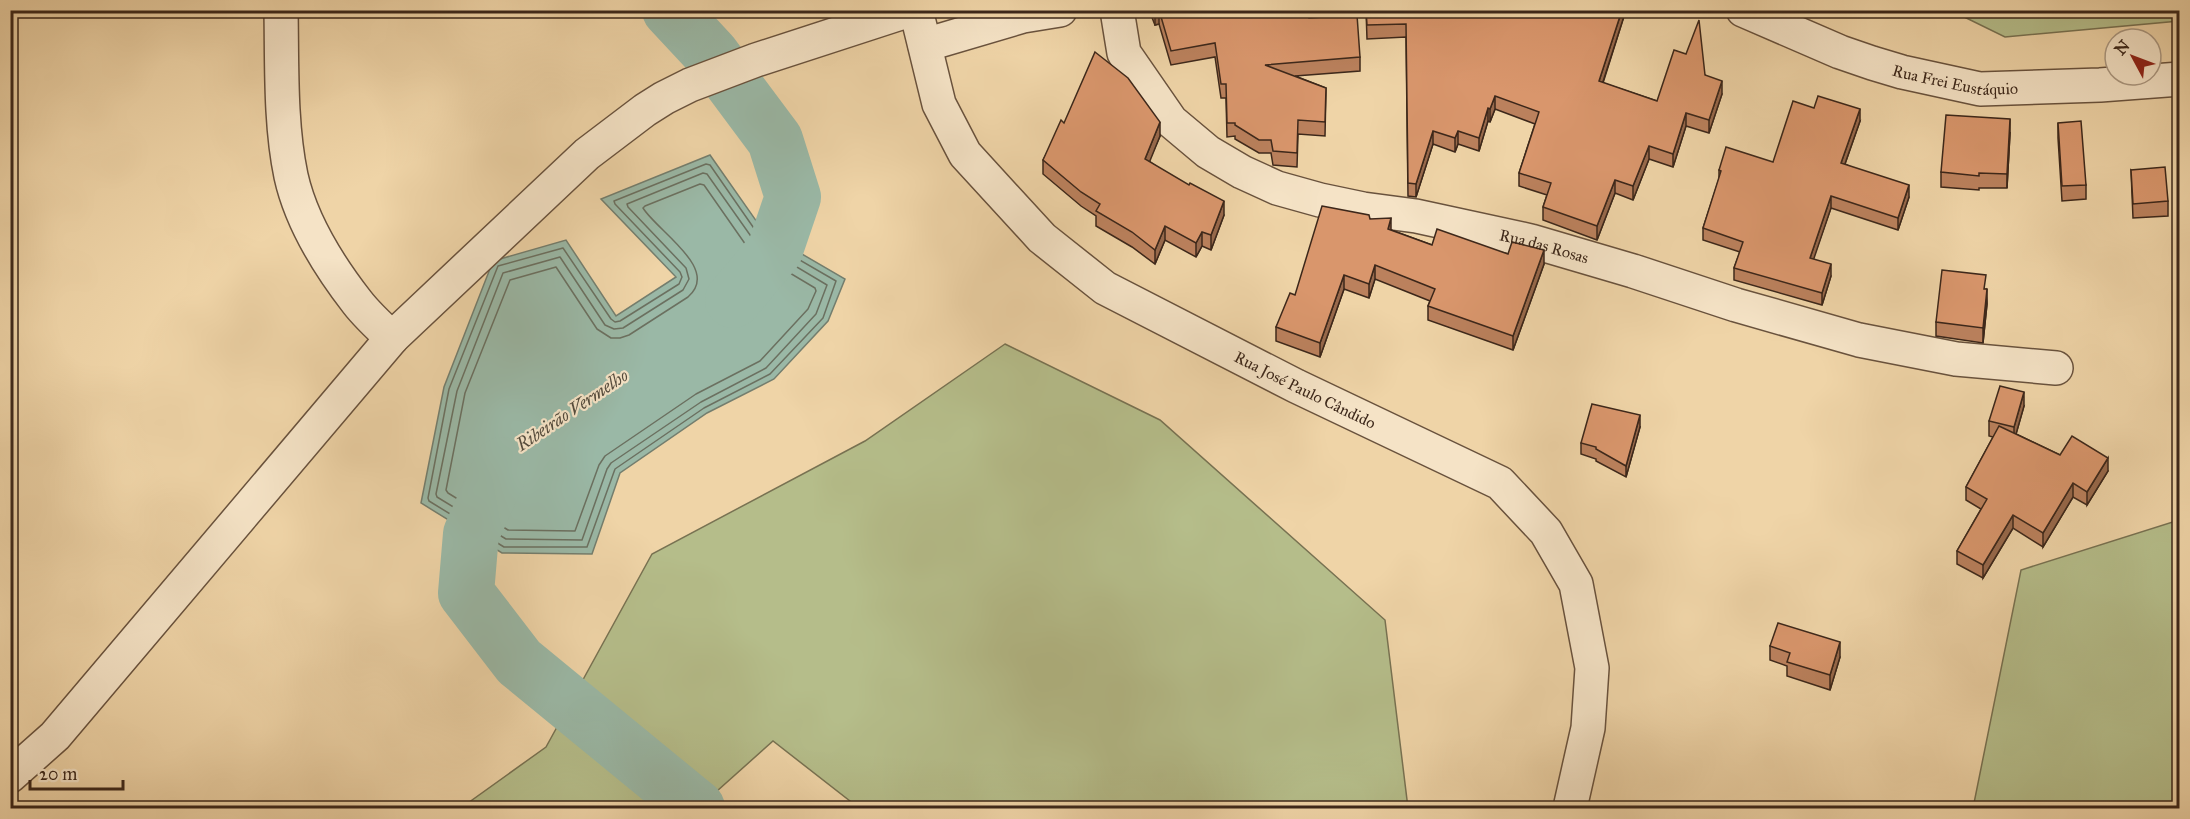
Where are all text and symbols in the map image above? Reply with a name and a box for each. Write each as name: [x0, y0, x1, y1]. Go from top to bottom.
north arrow: [2103, 27, 2163, 87]
text: N: [2110, 36, 2134, 59]
street label: Rua Frei Eustáquio: [1890, 61, 2018, 100]
street label: Rua das Rosas: [1498, 225, 1591, 267]
street label: Rua José Paulo Cândido: [1231, 347, 1379, 433]
water label: Ribeirão Vermelho: [511, 364, 632, 456]
scale bar: [30, 753, 123, 791]
text: 20 m: [39, 763, 77, 785]

